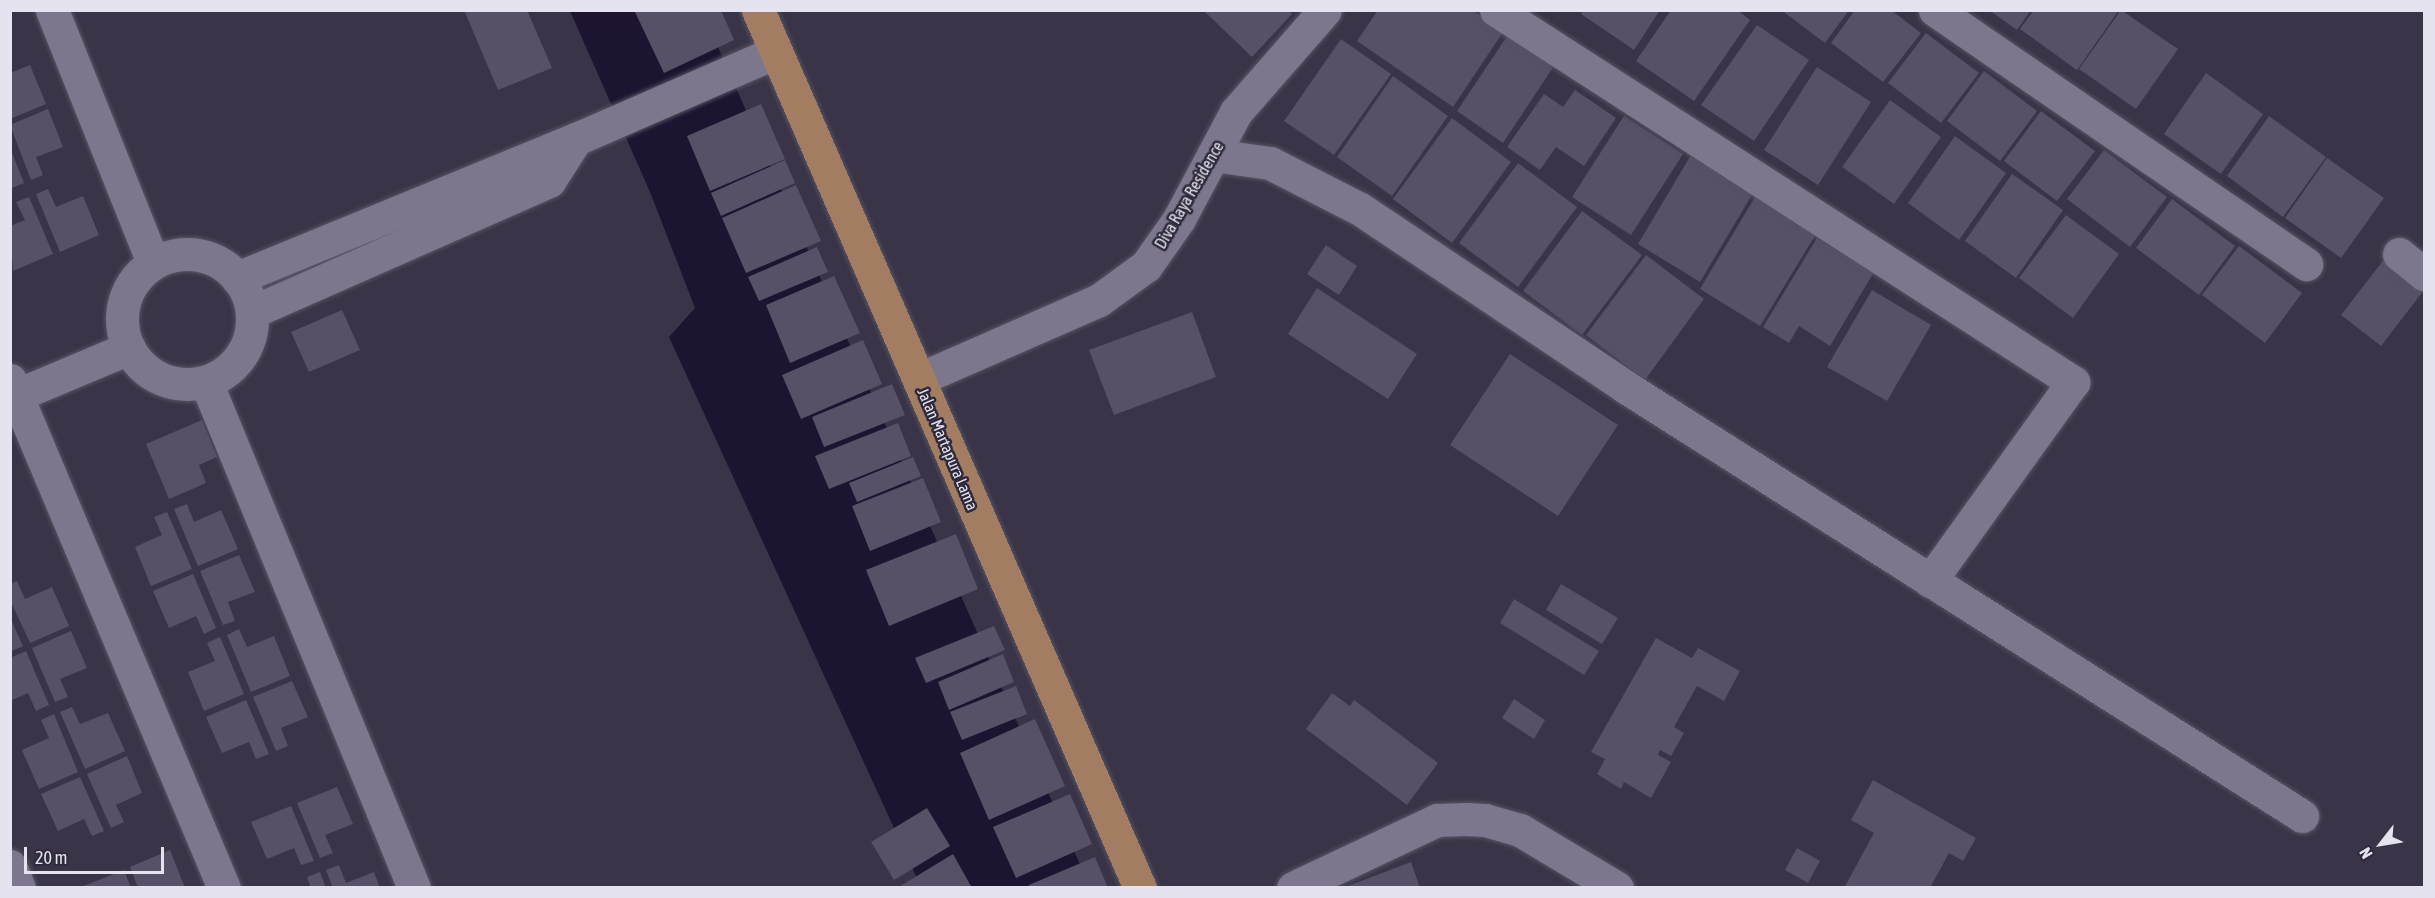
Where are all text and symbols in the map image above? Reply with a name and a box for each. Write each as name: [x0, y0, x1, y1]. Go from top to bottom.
street label: Diva Raya Residence: [1151, 138, 1227, 252]
street label: Jalan Martapura Lama: [914, 385, 982, 513]
north arrow: [2351, 814, 2411, 874]
scale bar: [27, 835, 166, 873]
text: N: [2355, 845, 2376, 862]
text: 20 m: [35, 847, 67, 868]

